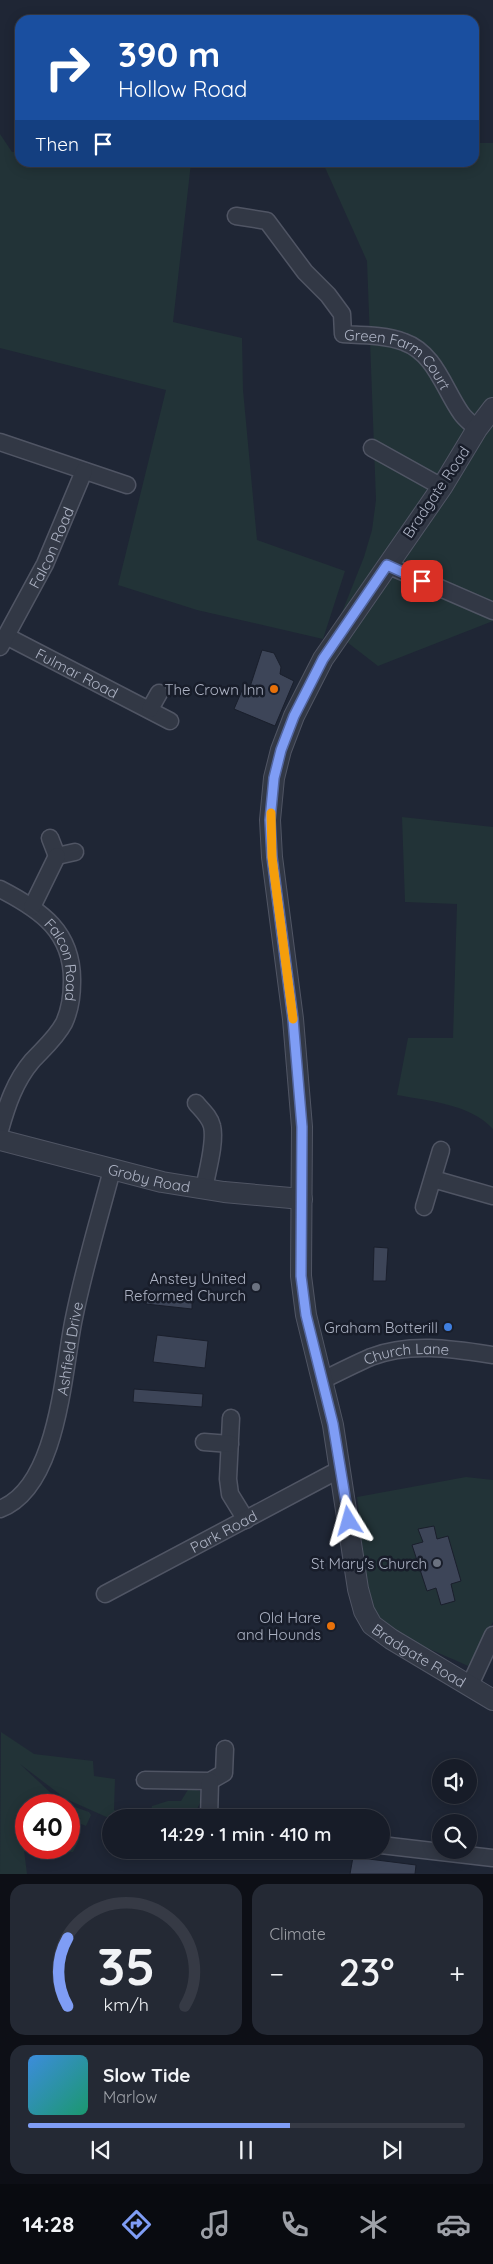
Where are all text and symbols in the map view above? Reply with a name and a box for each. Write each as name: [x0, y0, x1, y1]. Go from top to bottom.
text: 390 m: [118, 32, 220, 76]
icon: right: [35, 35, 100, 100]
text: Hollow Road: [118, 75, 247, 103]
icon: arrive: [89, 130, 117, 158]
text: Then: [35, 132, 79, 156]
street label: Green Farm Court: [344, 325, 455, 393]
street label: Bradgate Road: [398, 442, 474, 542]
street label: Falcon Road: [24, 504, 77, 592]
pin: [401, 560, 443, 602]
icon: arrive: [408, 567, 436, 595]
street label: Fulmar Road: [33, 644, 121, 702]
place label: The Crown Inn: [164, 680, 264, 699]
marker: The Crown Inn: [268, 683, 280, 695]
street label: Falcon Road: [41, 914, 82, 1002]
street label: Groby Road: [106, 1159, 192, 1196]
place label: Anstey United Reformed Church: [124, 1269, 246, 1305]
marker: Anstey United Reformed Church: [250, 1281, 262, 1293]
street label: Ashfield Drive: [52, 1300, 87, 1397]
place label: Graham Botterill: [324, 1318, 438, 1337]
marker: Graham Botterill: [442, 1321, 454, 1333]
street label: Church Lane: [360, 1338, 450, 1369]
position arrow: [322, 1494, 374, 1546]
street label: Park Road: [187, 1506, 260, 1557]
place label: St Mary's Church: [311, 1554, 427, 1573]
marker: St Mary's Church: [431, 1557, 443, 1569]
place label: Old Hare and Hounds: [237, 1608, 321, 1644]
street label: Bradgate Road: [369, 1619, 470, 1691]
marker: Old Hare and Hounds: [325, 1620, 337, 1632]
map controls: [432, 1759, 477, 1859]
button: sound: [432, 1759, 477, 1804]
speed limit sign: 40: [15, 1794, 80, 1859]
button: search: [432, 1814, 477, 1859]
text: 14:29 · 1 min · 410 m: [161, 1822, 331, 1846]
text: Climate: [270, 1924, 326, 1944]
text: 35: [97, 1933, 155, 1998]
text: 23°: [339, 1948, 395, 1996]
text: −: [270, 1956, 284, 1991]
text: +: [449, 1956, 465, 1991]
text: km/h: [103, 1993, 148, 2015]
text: Slow Tide: [103, 2063, 191, 2087]
text: Marlow: [103, 2087, 157, 2107]
icon: previous: [87, 2136, 115, 2164]
icon: pause: [232, 2136, 260, 2164]
icon: next: [378, 2136, 406, 2164]
icon: directions: [119, 2207, 154, 2242]
icon: music: [198, 2207, 233, 2242]
icon: phone: [277, 2207, 312, 2242]
icon: climate: [356, 2207, 391, 2242]
icon: car: [436, 2207, 471, 2242]
text: 14:28: [22, 2210, 74, 2238]

